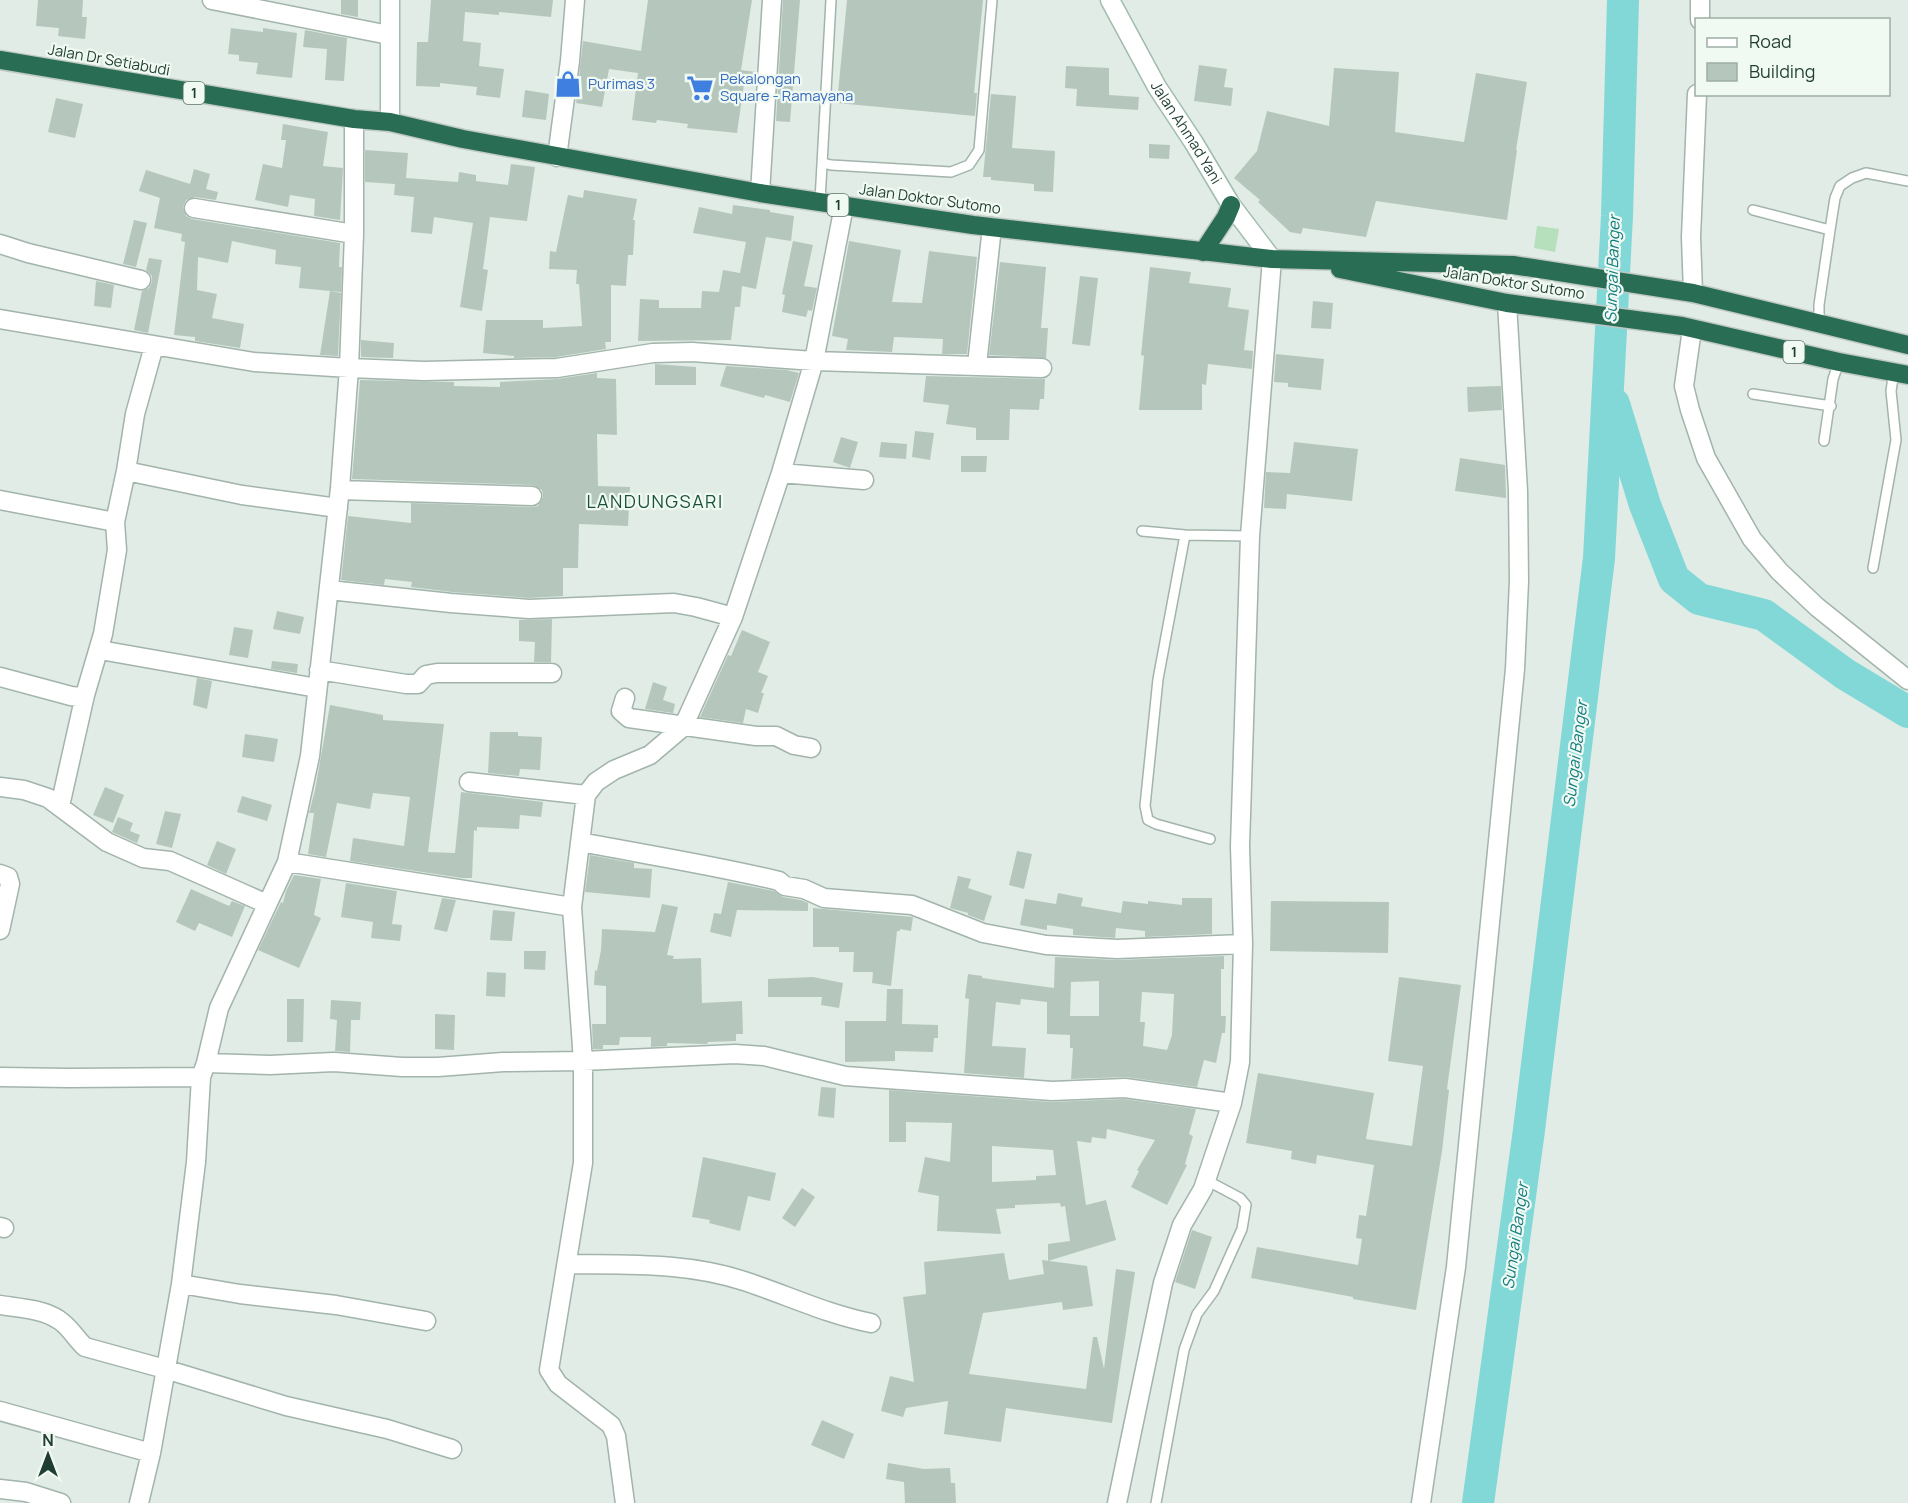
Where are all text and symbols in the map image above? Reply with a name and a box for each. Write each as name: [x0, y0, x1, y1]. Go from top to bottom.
legend: [1695, 18, 1890, 96]
text: Road: [1749, 29, 1792, 53]
street label: Jalan Dr Setiabudi: [46, 38, 172, 81]
text: Building: [1749, 59, 1815, 83]
place label: Pekalongan Square - Ramayana: [720, 68, 853, 106]
shop icon: Purimas 3: [553, 69, 583, 99]
place label: Purimas 3: [588, 73, 655, 94]
supermarket icon: Pekalongan Square - Ramayana: [685, 73, 715, 103]
street label: Jalan Ahmad Yani: [1146, 77, 1227, 188]
road number: 1: [184, 82, 204, 104]
street label: Jalan Doktor Sutomo: [858, 178, 1002, 219]
road number: 1: [828, 194, 848, 216]
water label: Sungai Banger: [1599, 213, 1625, 323]
street label: Jalan Doktor Sutomo: [1442, 261, 1586, 304]
road number: 1: [1784, 341, 1804, 363]
district label: LANDUNGSARI: [586, 489, 724, 513]
water label: Sungai Banger: [1558, 697, 1593, 808]
water label: Sungai Banger: [1497, 1179, 1534, 1290]
north arrow: [18, 1425, 78, 1485]
text: N: [42, 1429, 54, 1451]

